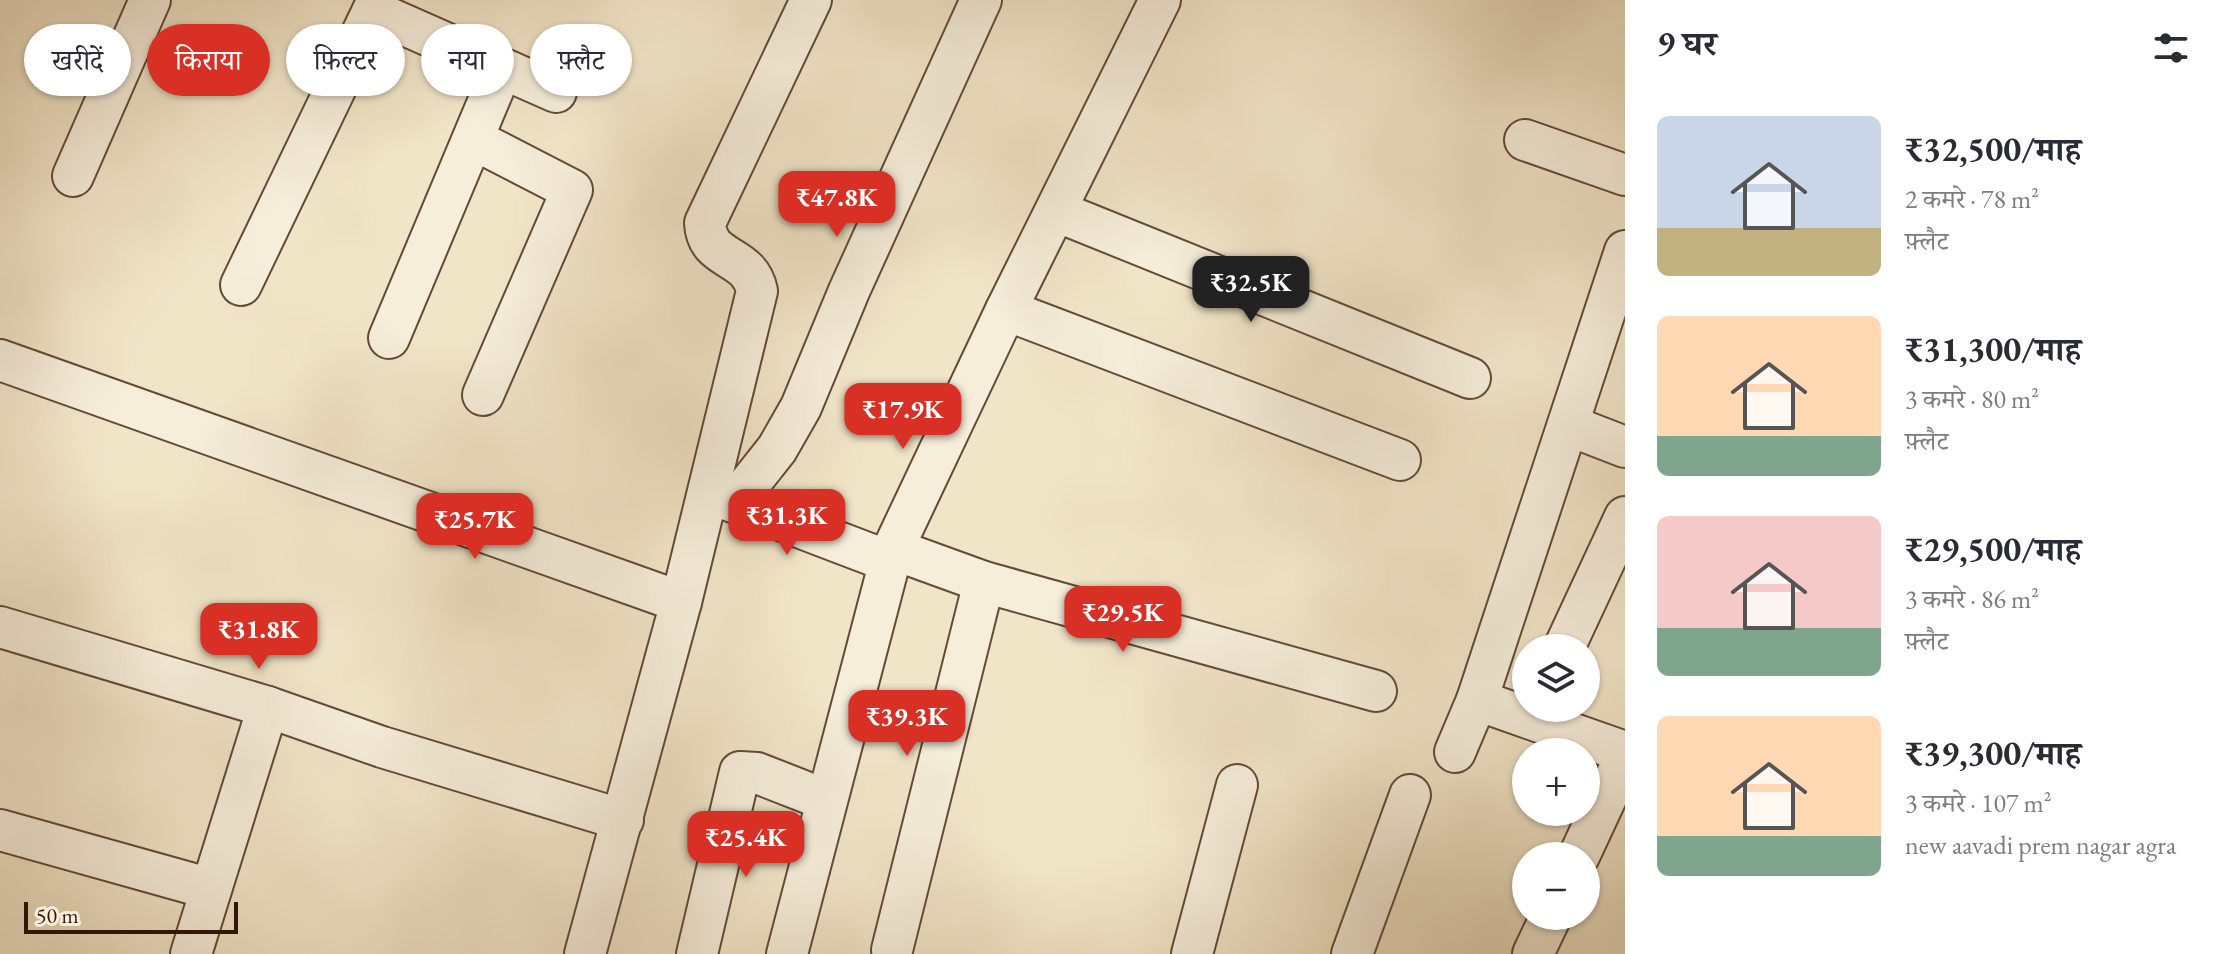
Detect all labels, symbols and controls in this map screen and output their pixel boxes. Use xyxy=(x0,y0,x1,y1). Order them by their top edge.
text: 9 घर xyxy=(1657,21,1717,65)
chip: खरीदें xyxy=(24,24,131,96)
chip: किराया xyxy=(147,24,270,96)
chip: फ़िल्टर xyxy=(286,24,405,96)
chip: नया xyxy=(421,24,514,96)
chip: फ़्लैट xyxy=(530,24,632,96)
icon: filters xyxy=(2149,26,2193,70)
text: ₹32,500/माह xyxy=(1905,127,2081,171)
icon: home xyxy=(1721,148,1817,244)
pin: ₹47.8K xyxy=(772,171,902,239)
text: ₹47.8K xyxy=(796,180,878,214)
text: 2 कमरे · 78 m² xyxy=(1905,182,2039,216)
text: फ़्लैट xyxy=(1905,224,1948,258)
pin: ₹32.5K xyxy=(1186,256,1316,324)
text: ₹32.5K xyxy=(1210,265,1292,299)
text: ₹31,300/माह xyxy=(1905,327,2081,371)
icon: home xyxy=(1721,348,1817,444)
text: 3 कमरे · 80 m² xyxy=(1905,382,2039,416)
pin: ₹17.9K xyxy=(838,383,968,451)
text: ₹17.9K xyxy=(862,392,944,426)
text: फ़्लैट xyxy=(1905,424,1948,458)
pin: ₹31.3K xyxy=(722,489,852,557)
pin: ₹25.7K xyxy=(410,493,540,561)
text: ₹31.3K xyxy=(746,498,828,532)
text: ₹25.7K xyxy=(434,502,516,536)
text: ₹29,500/माह xyxy=(1905,527,2081,571)
icon: home xyxy=(1721,548,1817,644)
text: 3 कमरे · 86 m² xyxy=(1905,582,2039,616)
pin: ₹29.5K xyxy=(1058,586,1188,654)
text: ₹29.5K xyxy=(1082,595,1164,629)
pin: ₹31.8K xyxy=(194,603,324,671)
text: ₹31.8K xyxy=(218,612,300,646)
text: फ़्लैट xyxy=(1905,624,1948,658)
map controls xyxy=(1512,634,1600,930)
button: layers xyxy=(1512,634,1600,722)
pin: ₹39.3K xyxy=(842,690,972,758)
text: ₹39.3K xyxy=(866,699,948,733)
text: ₹39,300/माह xyxy=(1905,731,2081,775)
button: + xyxy=(1512,738,1600,826)
icon: home xyxy=(1721,748,1817,844)
text: 3 कमरे · 107 m² xyxy=(1905,786,2052,820)
pin: ₹25.4K xyxy=(681,811,811,879)
text: ₹25.4K xyxy=(705,820,787,854)
text: new aavadi prem nagar agra xyxy=(1905,828,2176,862)
button: − xyxy=(1512,842,1600,930)
scale bar xyxy=(24,898,238,934)
text: 50 m xyxy=(36,901,79,930)

